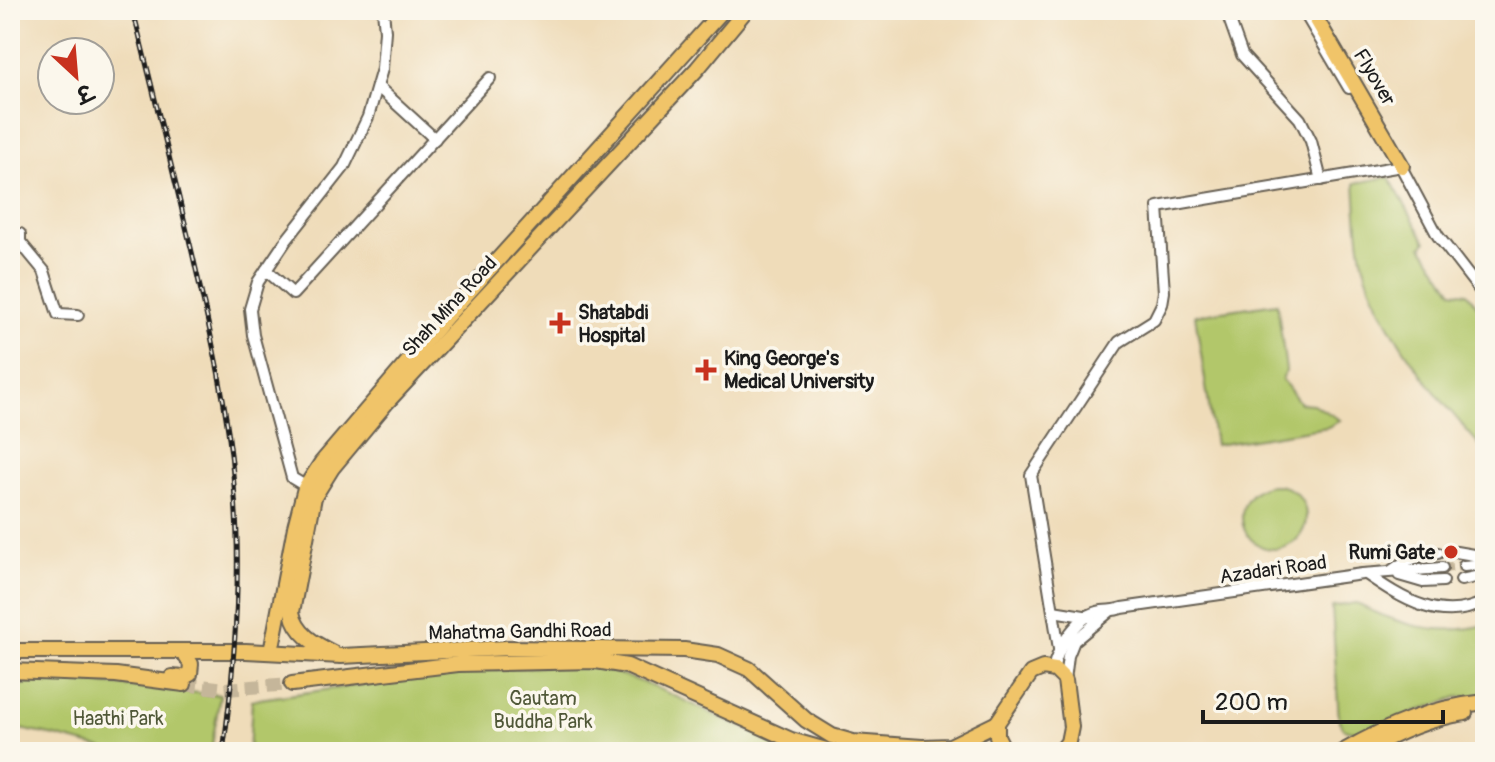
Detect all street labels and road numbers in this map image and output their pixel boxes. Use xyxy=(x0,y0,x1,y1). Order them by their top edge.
street label: Flyover xyxy=(1348,44,1401,110)
street label: Shah Mina Road xyxy=(397,251,502,362)
street label: Azadari Road xyxy=(1218,550,1328,589)
street label: Mahatma Gandhi Road xyxy=(428,617,612,646)

